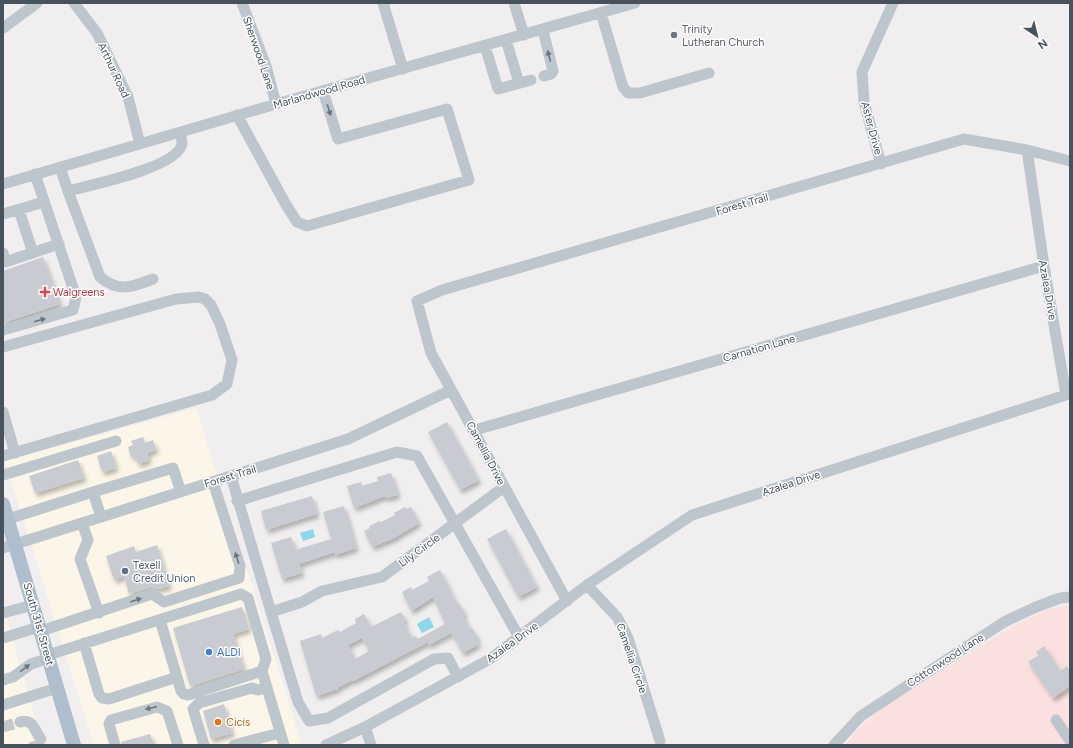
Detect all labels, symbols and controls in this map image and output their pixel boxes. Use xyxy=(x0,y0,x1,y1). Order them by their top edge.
street label: Sherwood Lane xyxy=(240,15,277,91)
north arrow xyxy=(1017,16,1057,56)
place label: Trinity Lutheran Church xyxy=(682,23,764,49)
marker: Trinity Lutheran Church xyxy=(669,30,679,40)
text: N xyxy=(1035,36,1050,52)
street label: Arthur Road xyxy=(95,41,132,100)
one-way arrow xyxy=(546,50,552,62)
street label: Marlandwood Road xyxy=(272,73,367,112)
street label: Aster Drive xyxy=(858,100,885,156)
one-way arrow xyxy=(326,105,332,117)
street label: Forest Trail xyxy=(714,191,770,218)
street label: Azalea Drive xyxy=(1036,259,1059,321)
place label: Walgreens xyxy=(53,286,105,299)
marker: Walgreens xyxy=(40,287,50,297)
one-way arrow xyxy=(35,317,47,323)
street label: Carnation Lane xyxy=(722,332,797,365)
street label: Camellia Drive xyxy=(463,419,508,487)
street label: Forest Trail xyxy=(202,462,258,491)
street label: Azalea Drive xyxy=(760,468,822,499)
street label: Lily Circle xyxy=(396,531,442,570)
one-way arrow xyxy=(234,552,240,564)
place label: Texell Credit Union xyxy=(133,559,196,585)
marker: Texell Credit Union xyxy=(120,566,130,576)
street label: South 31st Street xyxy=(20,581,57,667)
one-way arrow xyxy=(130,597,142,603)
street label: Azalea Drive xyxy=(484,619,541,665)
street label: Camellia Circle xyxy=(613,621,650,695)
street label: Cottonwood Lane xyxy=(904,631,986,690)
place label: ALDI xyxy=(217,646,241,659)
marker: ALDI xyxy=(204,647,214,657)
one-way arrow xyxy=(20,664,31,672)
one-way arrow xyxy=(145,706,157,712)
place label: Cicis xyxy=(226,716,250,729)
marker: Cicis xyxy=(213,717,223,727)

